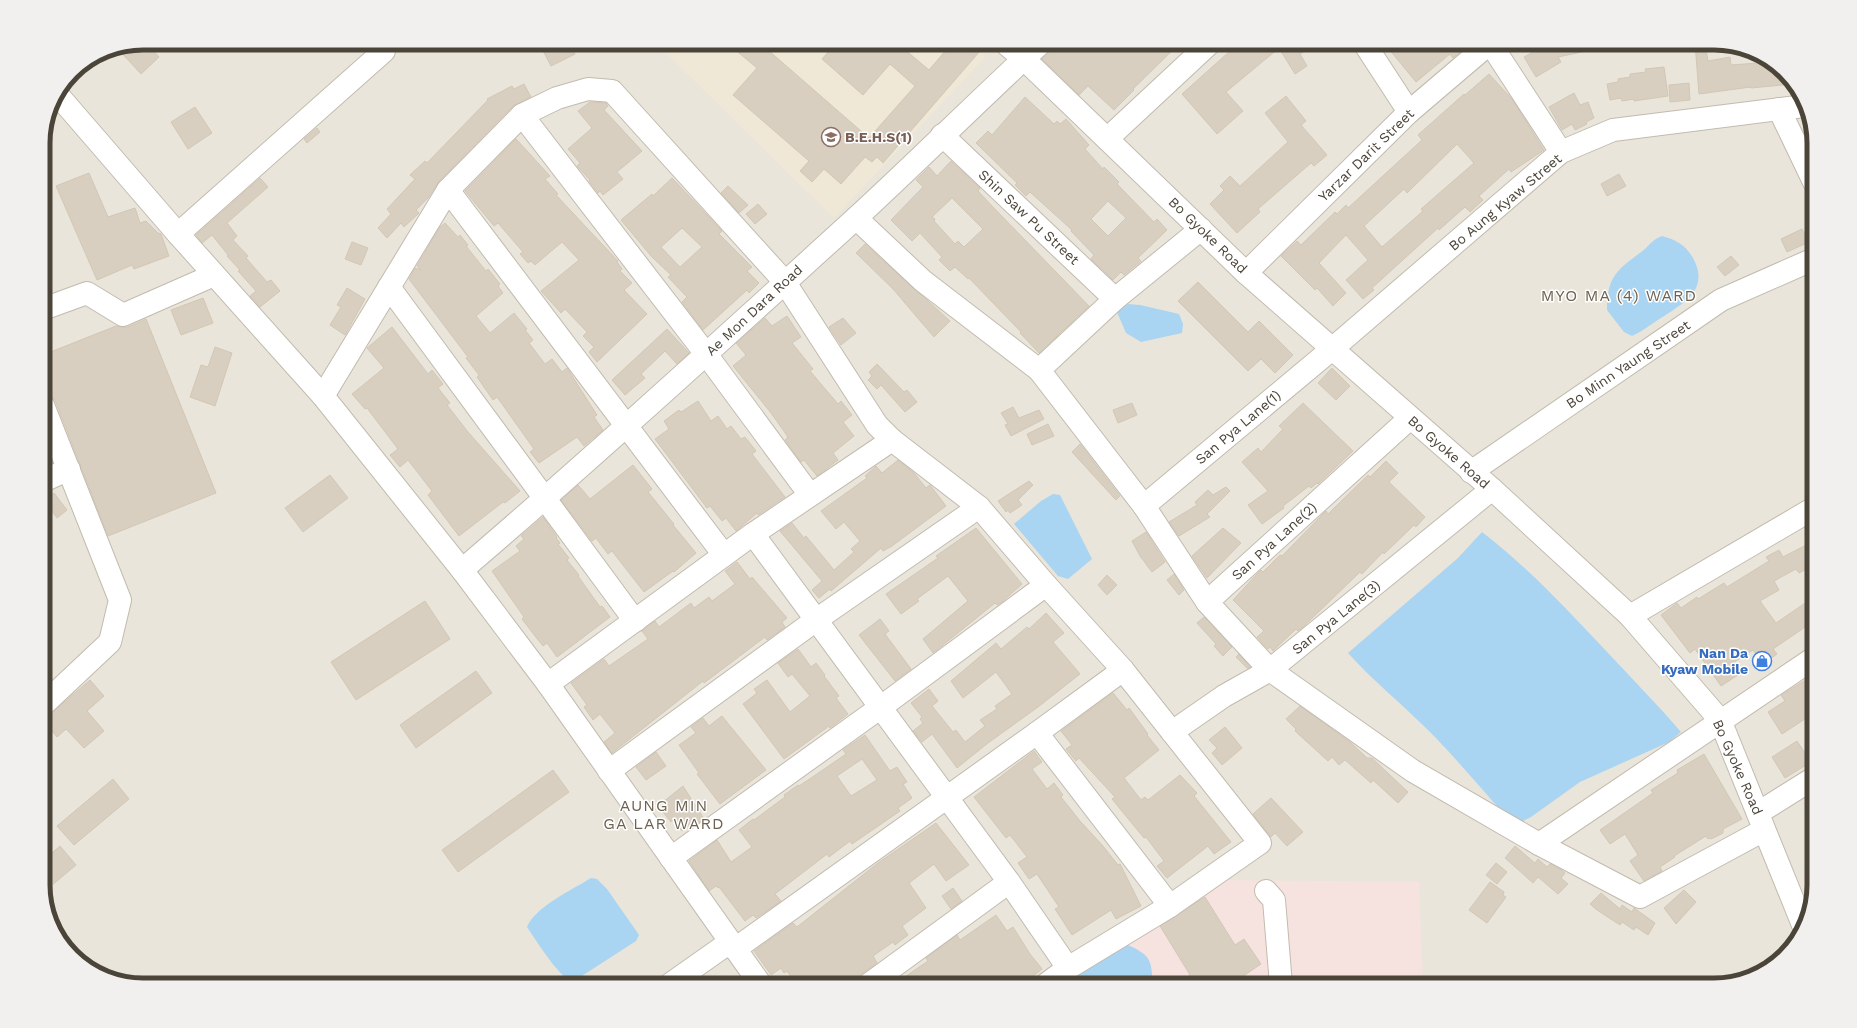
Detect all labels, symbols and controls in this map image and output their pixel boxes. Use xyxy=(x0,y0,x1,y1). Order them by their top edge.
street label: Yarzar Darit Street xyxy=(1315,105,1417,205)
school or university icon: B.E.H.S(1) xyxy=(820,126,842,148)
place label: B.E.H.S(1) xyxy=(845,129,912,145)
street label: Bo Aung Kyaw Street xyxy=(1445,150,1565,254)
street label: Shin Saw Pu Street xyxy=(975,166,1083,268)
street label: Bo Gyoke Road xyxy=(1166,194,1250,276)
street label: Ae Mon Dara Road xyxy=(703,261,805,359)
district label: MYO MA (4) WARD xyxy=(1541,286,1697,305)
street label: Bo Minn Yaung Street xyxy=(1563,317,1693,411)
street label: San Pya Lane(1) xyxy=(1192,387,1284,467)
street label: Bo Gyoke Road xyxy=(1405,412,1493,492)
street label: San Pya Lane(2) xyxy=(1228,499,1320,583)
street label: San Pya Lane(3) xyxy=(1289,577,1383,657)
place label: Nan Da Kyaw Mobile xyxy=(1661,645,1749,677)
shop icon: Nan Da Kyaw Mobile xyxy=(1751,650,1773,672)
street label: Bo Gyoke Road xyxy=(1710,717,1766,817)
district label: AUNG MIN GA LAR WARD xyxy=(603,796,725,833)

